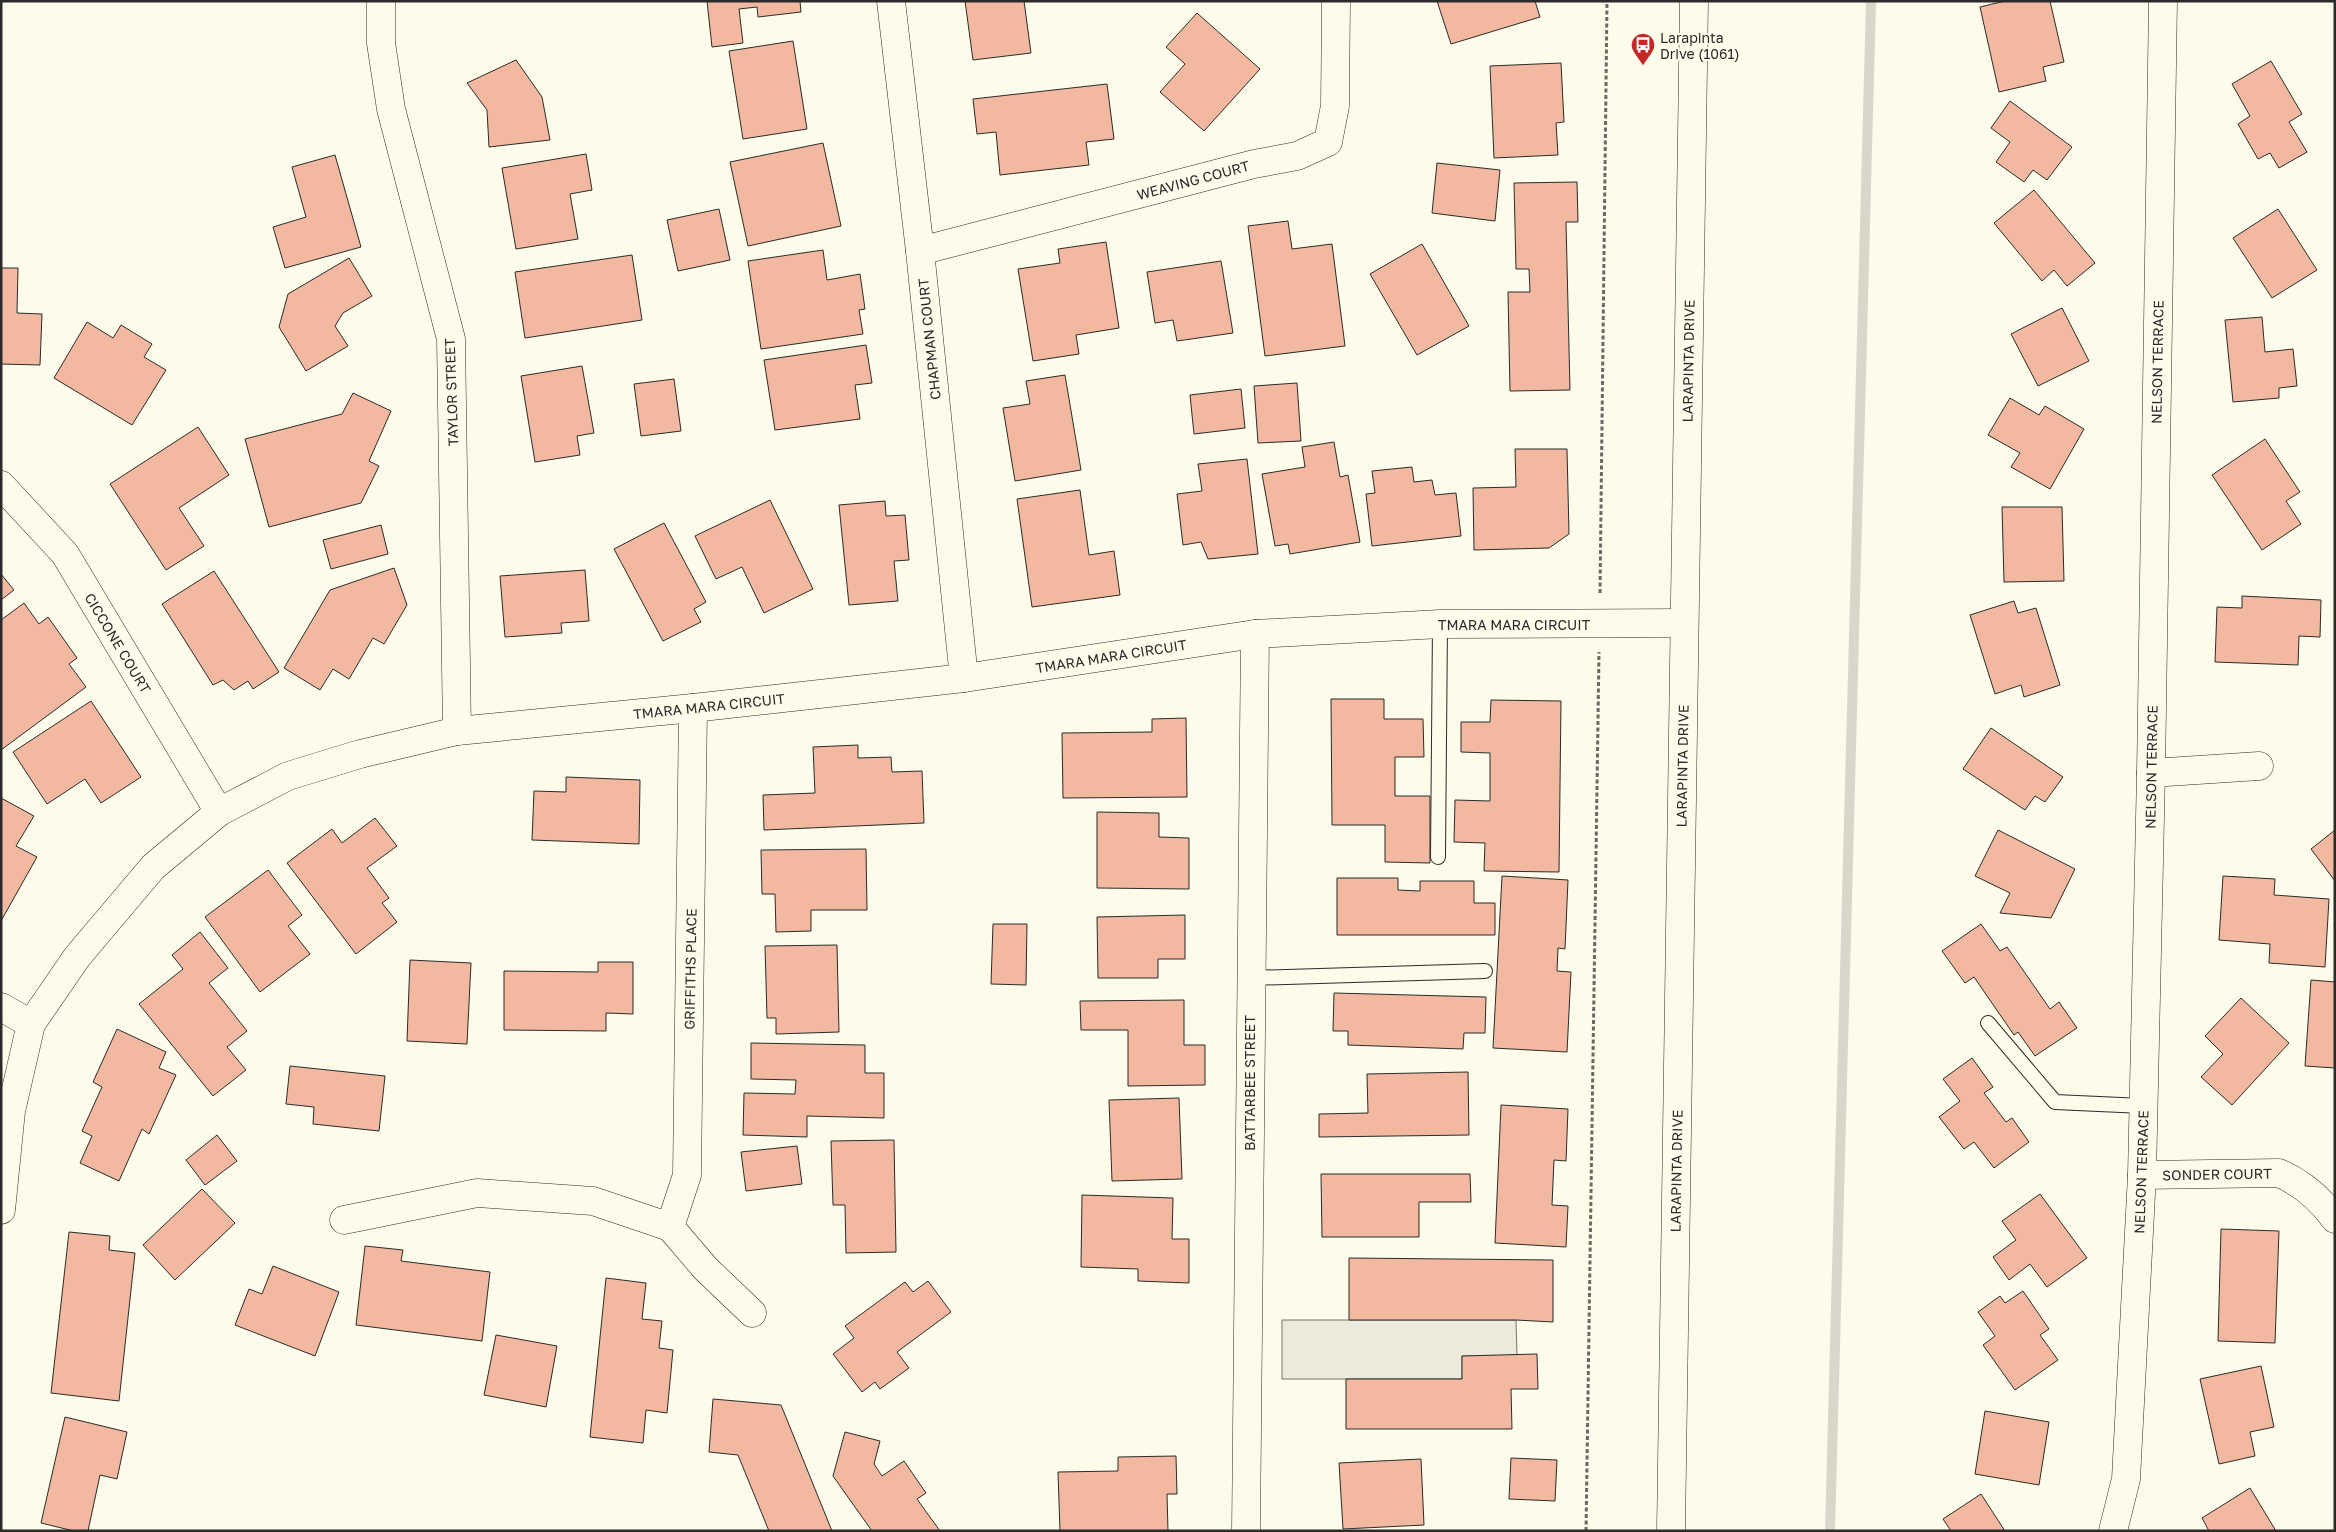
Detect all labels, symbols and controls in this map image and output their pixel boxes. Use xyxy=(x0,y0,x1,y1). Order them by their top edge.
place label: Larapinta Drive (1061) xyxy=(1660,29,1740,62)
bus stop icon: Larapinta Drive (1061) xyxy=(1630,32,1656,66)
street label: WEAVING COURT xyxy=(1135,157,1252,203)
street label: CHAPMAN COURT xyxy=(914,277,944,401)
street label: LARAPINTA DRIVE xyxy=(1678,299,1698,423)
street label: NELSON TERRACE xyxy=(2147,300,2167,424)
street label: TAYLOR STREET xyxy=(441,337,461,446)
street label: CICCONE COURT xyxy=(81,590,155,697)
street label: TMARA MARA CIRCUIT xyxy=(1438,616,1591,633)
street label: TMARA MARA CIRCUIT xyxy=(1034,636,1188,676)
street label: TMARA MARA CIRCUIT xyxy=(632,690,786,722)
street label: LARAPINTA DRIVE xyxy=(1672,704,1692,828)
street label: NELSON TERRACE xyxy=(2141,705,2161,829)
street label: GRIFFITHS PLACE xyxy=(680,908,700,1030)
street label: BATTARBEE STREET xyxy=(1241,1015,1258,1151)
street label: LARAPINTA DRIVE xyxy=(1666,1109,1686,1233)
street label: NELSON TERRACE xyxy=(2130,1110,2152,1234)
street label: SONDER COURT xyxy=(2162,1165,2272,1183)

